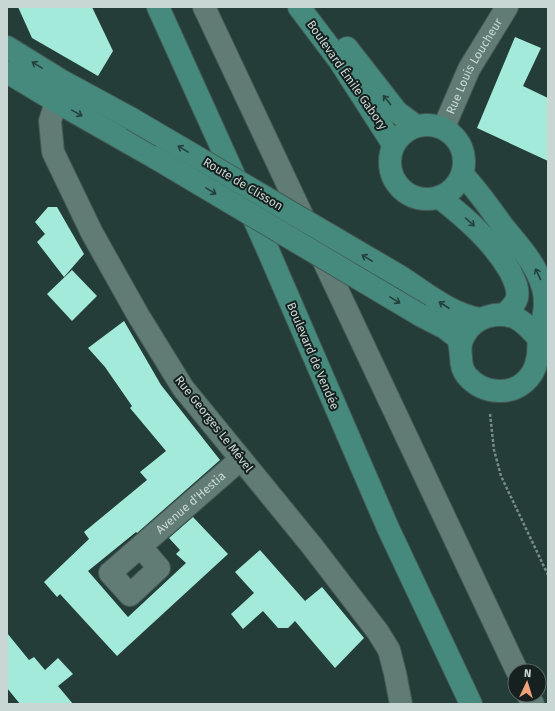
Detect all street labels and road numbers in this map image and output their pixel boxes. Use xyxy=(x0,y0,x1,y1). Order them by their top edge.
street label: Rue Louis Loucheur xyxy=(443,16,506,116)
street label: Boulevard Émile Gabory xyxy=(304,17,391,132)
street label: Route de Clisson xyxy=(201,155,285,213)
street label: Boulevard de Vendée xyxy=(284,300,342,412)
street label: Rue Georges Le Mével xyxy=(172,373,256,475)
street label: Avenue d'Hestia xyxy=(153,469,228,537)

